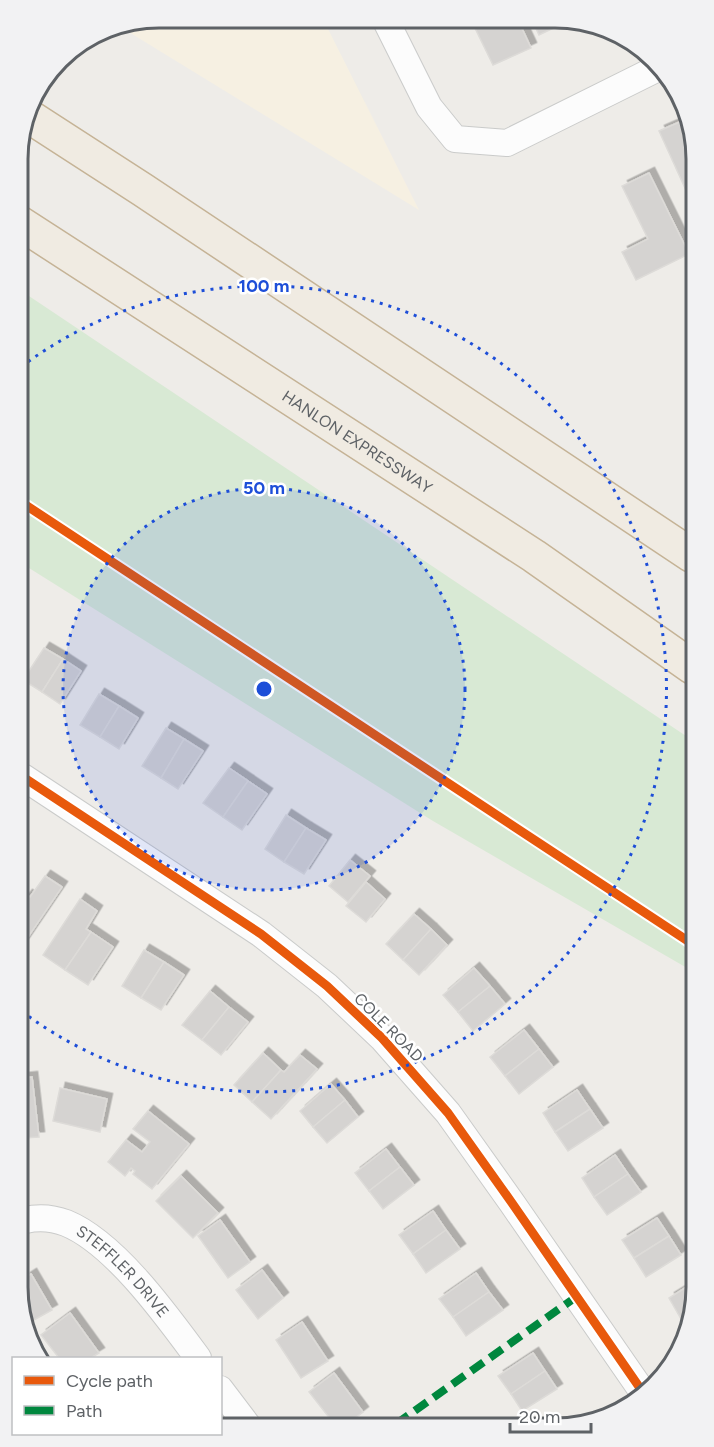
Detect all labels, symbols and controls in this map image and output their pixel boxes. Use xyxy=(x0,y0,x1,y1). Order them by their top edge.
text: 100 m xyxy=(239,275,289,297)
street label: HANLON EXPRESSWAY xyxy=(279,386,436,498)
text: 50 m xyxy=(243,477,285,499)
centre of rings xyxy=(254,679,274,699)
street label: COLE ROAD xyxy=(350,989,427,1066)
street label: STEFFLER DRIVE xyxy=(73,1221,173,1321)
legend xyxy=(12,1357,222,1435)
text: Cycle path xyxy=(66,1370,153,1392)
scale bar xyxy=(510,1396,591,1434)
text: Path xyxy=(66,1400,102,1422)
text: 20 m xyxy=(519,1406,560,1428)

